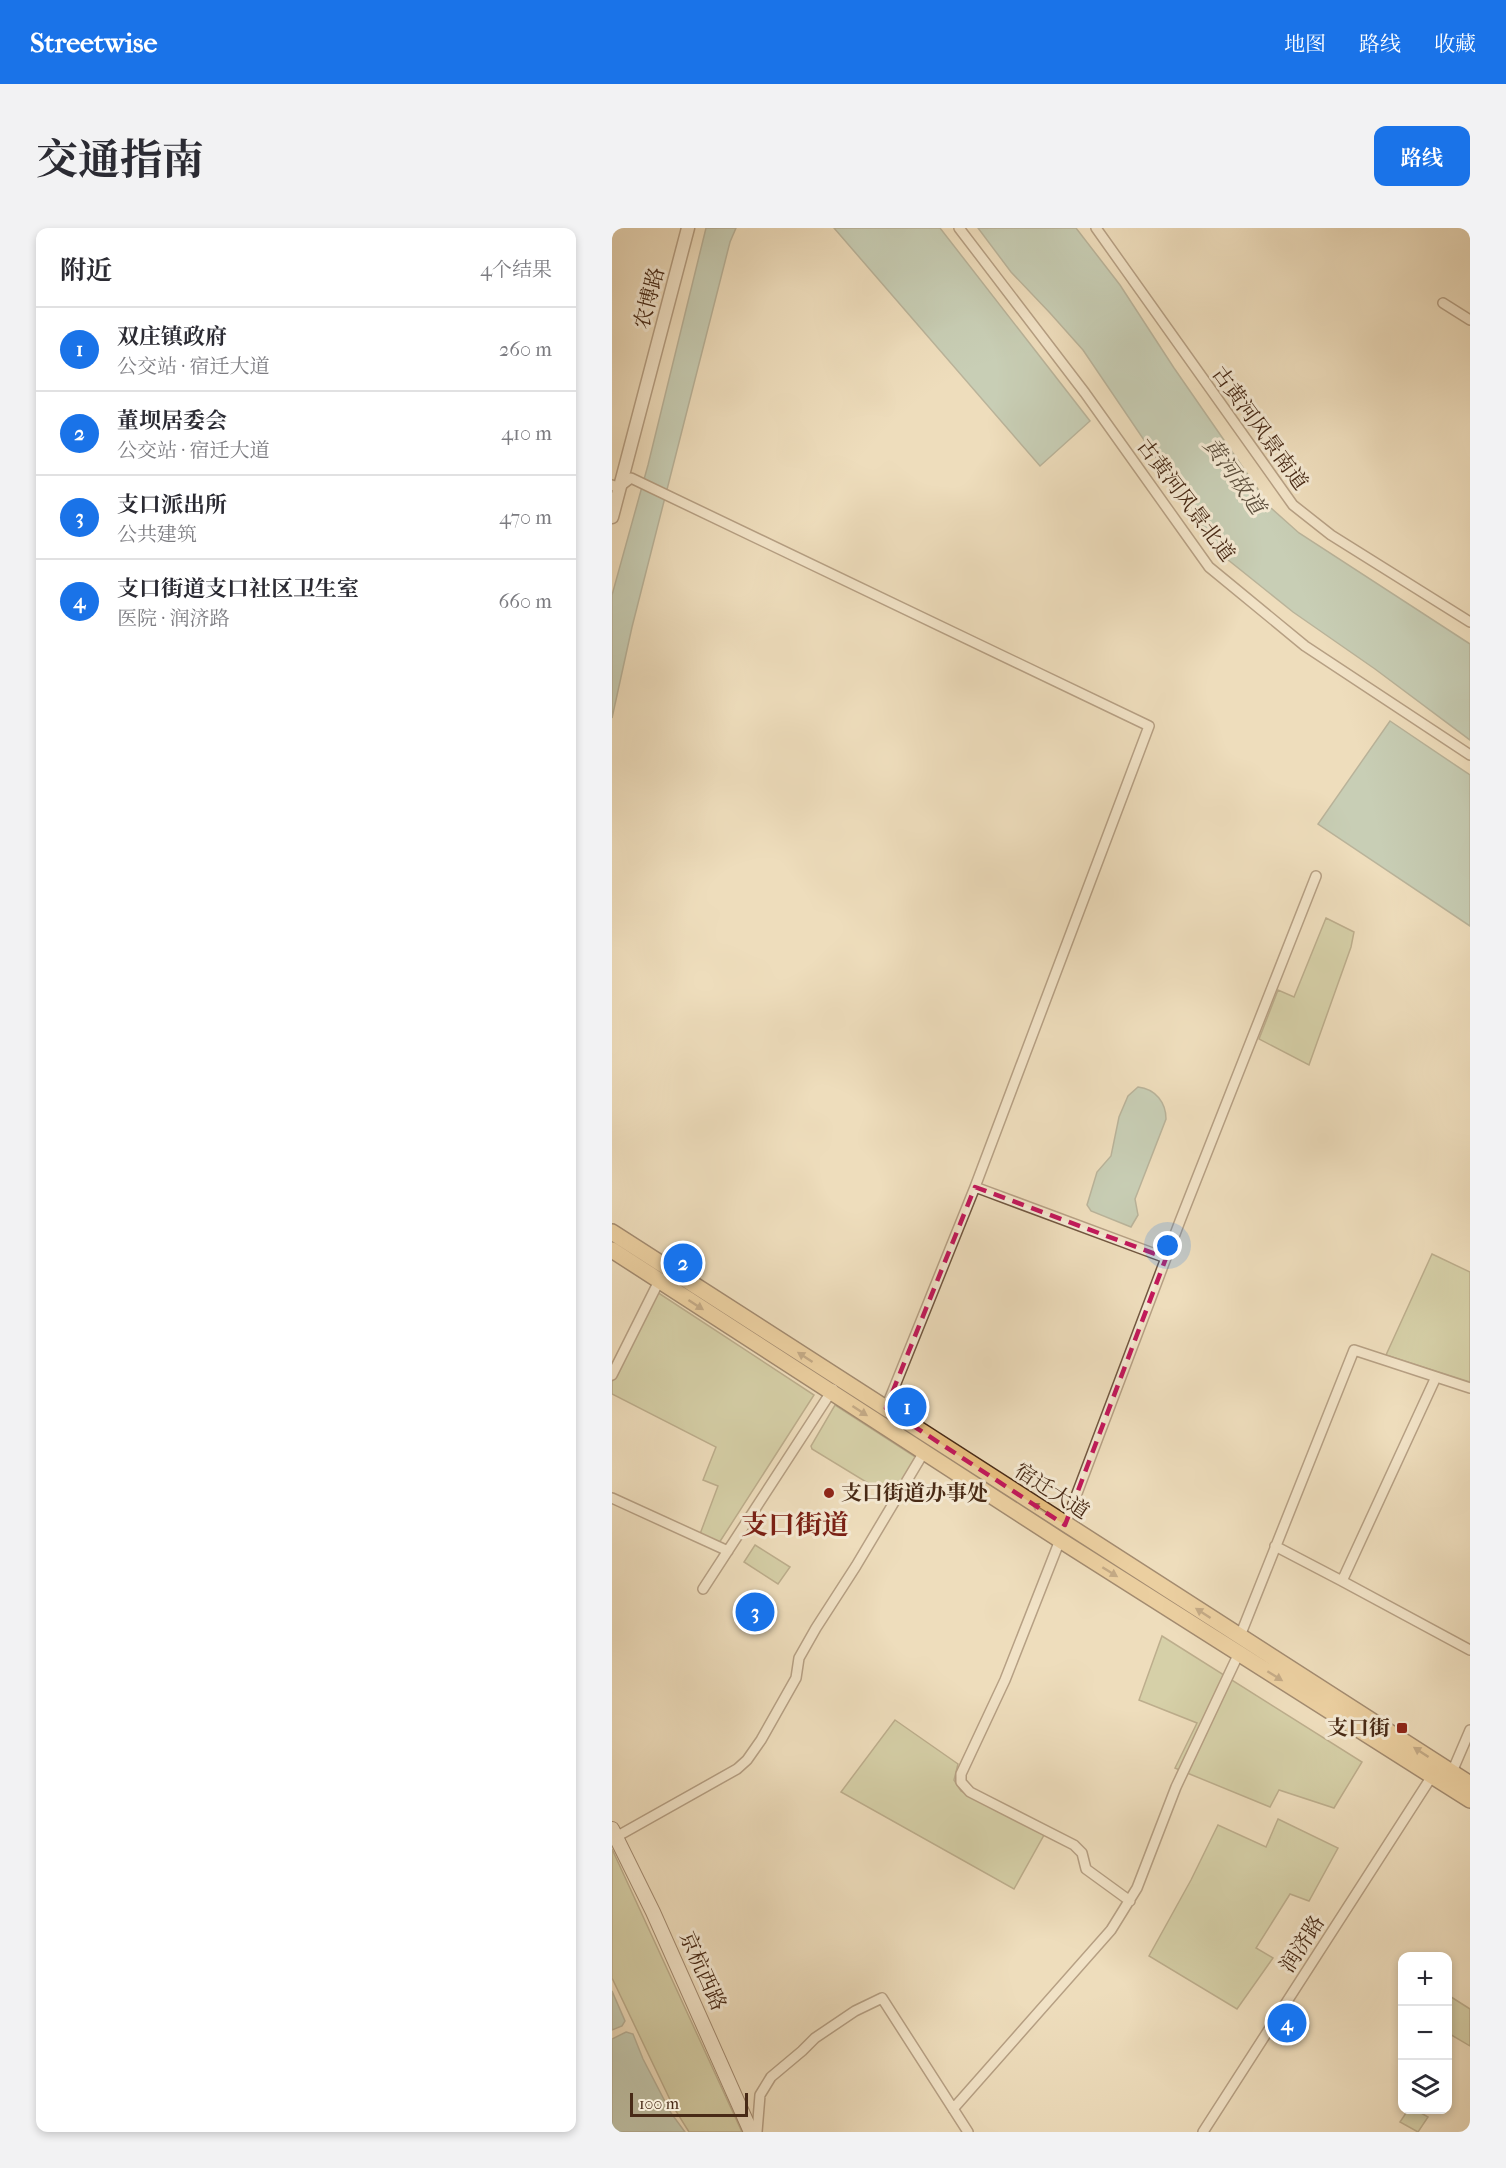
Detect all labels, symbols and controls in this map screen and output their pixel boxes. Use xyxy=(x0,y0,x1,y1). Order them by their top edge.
text: Streetwise xyxy=(30,26,157,59)
text: 地图 xyxy=(1284,32,1326,56)
text: 路线 xyxy=(1359,32,1401,56)
text: 收藏 xyxy=(1434,32,1476,56)
button: 路线 xyxy=(1374,126,1470,186)
text: 交通指南 xyxy=(36,136,204,185)
text: 附近 xyxy=(60,255,112,286)
text: 4个结果 xyxy=(480,258,552,281)
street label: 农博路 xyxy=(629,264,669,332)
text: 双庄镇政府 xyxy=(117,324,227,350)
text: 1 xyxy=(76,338,83,361)
text: 260 m xyxy=(499,338,552,361)
text: 公交站 · 宿迁大道 xyxy=(117,355,270,378)
street label: 古黄河风景南道 xyxy=(1207,361,1313,495)
text: 董坝居委会 xyxy=(117,408,227,434)
text: 2 xyxy=(74,422,85,445)
text: 410 m xyxy=(501,422,552,445)
water label: 黄河故道 xyxy=(1198,433,1272,522)
street label: 古黄河风景北道 xyxy=(1132,434,1240,566)
text: 公交站 · 宿迁大道 xyxy=(117,439,270,462)
text: 支口派出所 xyxy=(117,492,227,518)
text: 3 xyxy=(75,506,84,529)
text: 470 m xyxy=(499,506,552,529)
text: 公共建筑 xyxy=(117,523,197,546)
text: 支口街道支口社区卫生室 xyxy=(117,576,359,602)
text: 4 xyxy=(74,590,85,613)
text: 660 m xyxy=(498,590,552,613)
text: 医院 · 润济路 xyxy=(117,607,230,630)
your location xyxy=(1153,1231,1182,1260)
pin: 2 xyxy=(664,1240,702,1286)
one-way arrow xyxy=(688,1299,704,1310)
one-way arrow xyxy=(797,1352,813,1363)
pin: 1 xyxy=(888,1384,926,1430)
one-way arrow xyxy=(852,1405,868,1416)
street label: 宿迁大道 xyxy=(1010,1458,1094,1524)
place label: 支口街道办事处 xyxy=(841,1481,988,1505)
marker: 支口街道办事处 xyxy=(822,1486,836,1500)
one-way arrow xyxy=(1031,1502,1048,1513)
district label: 支口街道 xyxy=(741,1509,849,1541)
one-way arrow xyxy=(1102,1566,1118,1577)
pin: 3 xyxy=(736,1590,774,1634)
one-way arrow xyxy=(1196,1607,1212,1619)
one-way arrow xyxy=(1266,1670,1282,1682)
place label: 支口街 xyxy=(1327,1716,1390,1740)
marker: 支口街 xyxy=(1395,1721,1409,1735)
one-way arrow xyxy=(1413,1747,1429,1758)
street label: 润济路 xyxy=(1275,1911,1329,1977)
street label: 京杭西路 xyxy=(675,1928,731,2014)
map controls xyxy=(1398,1952,1452,2114)
button: + xyxy=(1398,1952,1452,2006)
pin: 4 xyxy=(1268,2000,1306,2046)
button: − xyxy=(1398,2006,1452,2060)
button: layers xyxy=(1398,2060,1452,2114)
scale bar xyxy=(630,2090,748,2118)
text: 100 m xyxy=(639,2094,679,2113)

